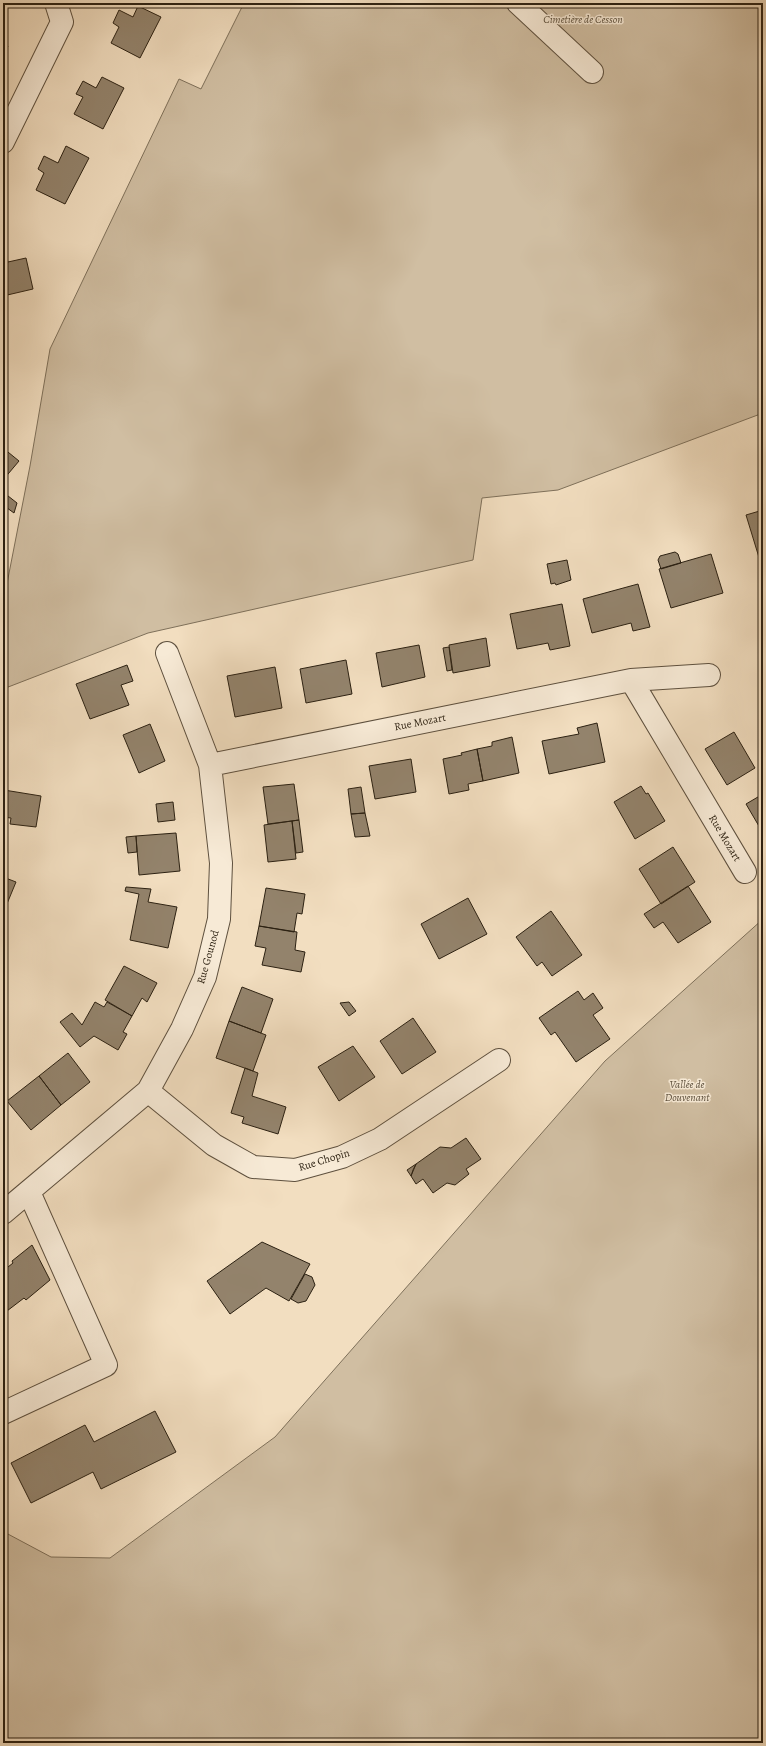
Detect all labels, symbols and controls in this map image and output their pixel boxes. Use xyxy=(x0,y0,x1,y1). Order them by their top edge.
park label: Cimetière de Cesson xyxy=(543,12,623,27)
street label: Rue Mozart xyxy=(393,710,447,734)
street label: Rue Mozart xyxy=(705,812,745,864)
street label: Rue Gounod xyxy=(193,928,223,986)
park label: Vallée de Douvenant xyxy=(665,1077,710,1105)
street label: Rue Chopin xyxy=(297,1145,351,1175)

